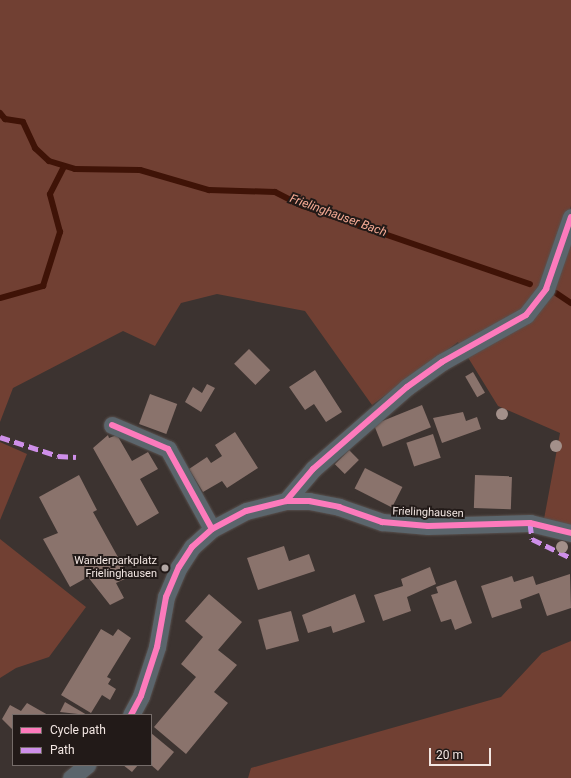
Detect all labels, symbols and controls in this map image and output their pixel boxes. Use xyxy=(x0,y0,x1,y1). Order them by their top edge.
water label: Frielinghauser Bach xyxy=(288,192,388,240)
street label: Frielinghausen xyxy=(392,505,464,521)
place label: Wanderparkplatz Frielinghausen xyxy=(74,555,157,581)
marker: Wanderparkplatz Frielinghausen xyxy=(160,563,170,573)
legend xyxy=(12,714,152,766)
text: Cycle path xyxy=(50,723,106,737)
scale bar xyxy=(431,740,493,766)
text: Path xyxy=(50,743,75,757)
text: 20 m xyxy=(436,748,463,762)

